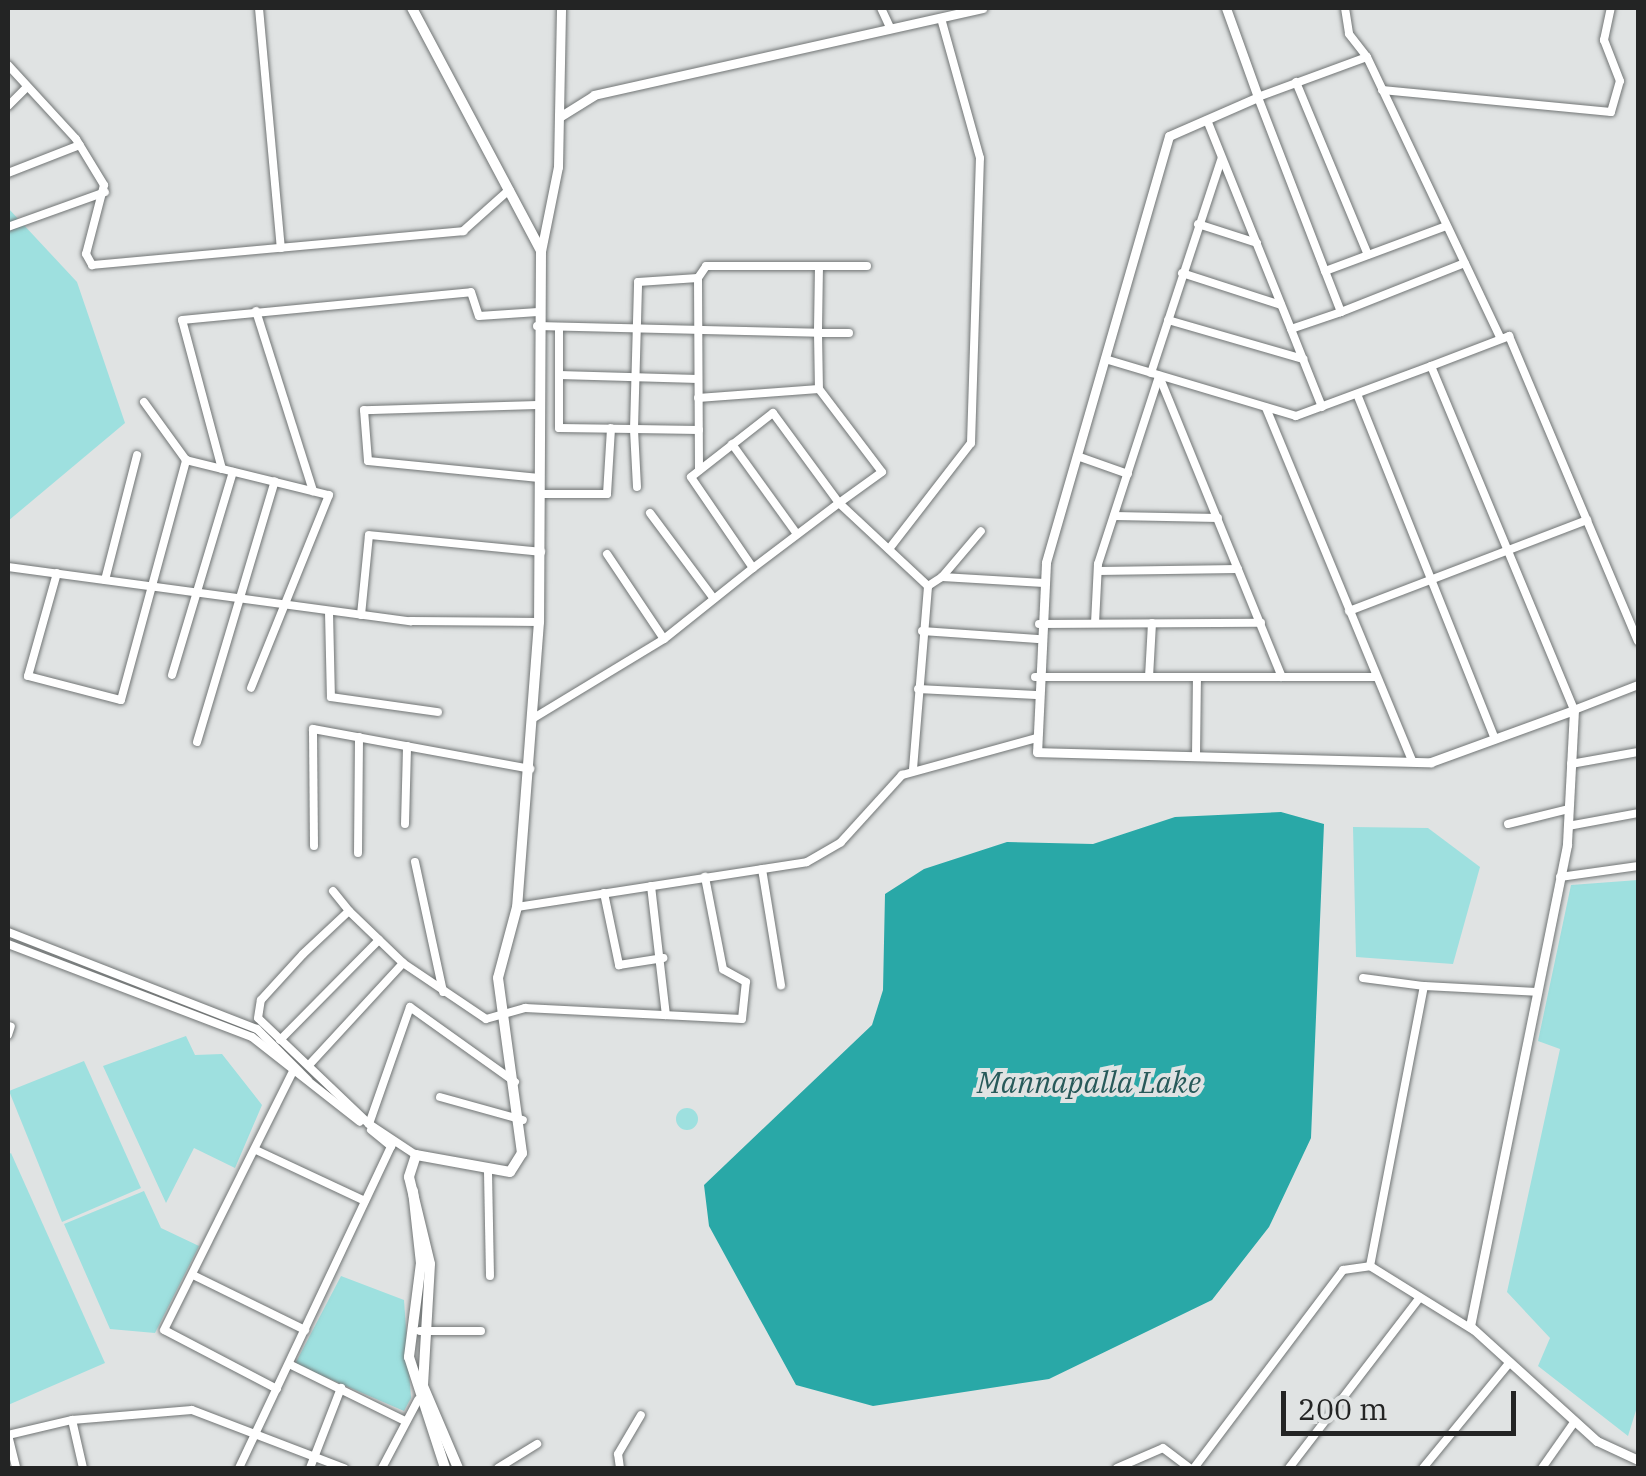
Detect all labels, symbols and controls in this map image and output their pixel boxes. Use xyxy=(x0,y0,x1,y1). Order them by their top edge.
water label: Mannapalla Lake xyxy=(977,1064,1201,1100)
scale bar xyxy=(1286,1371,1521,1433)
text: 200 m xyxy=(1298,1389,1388,1428)

